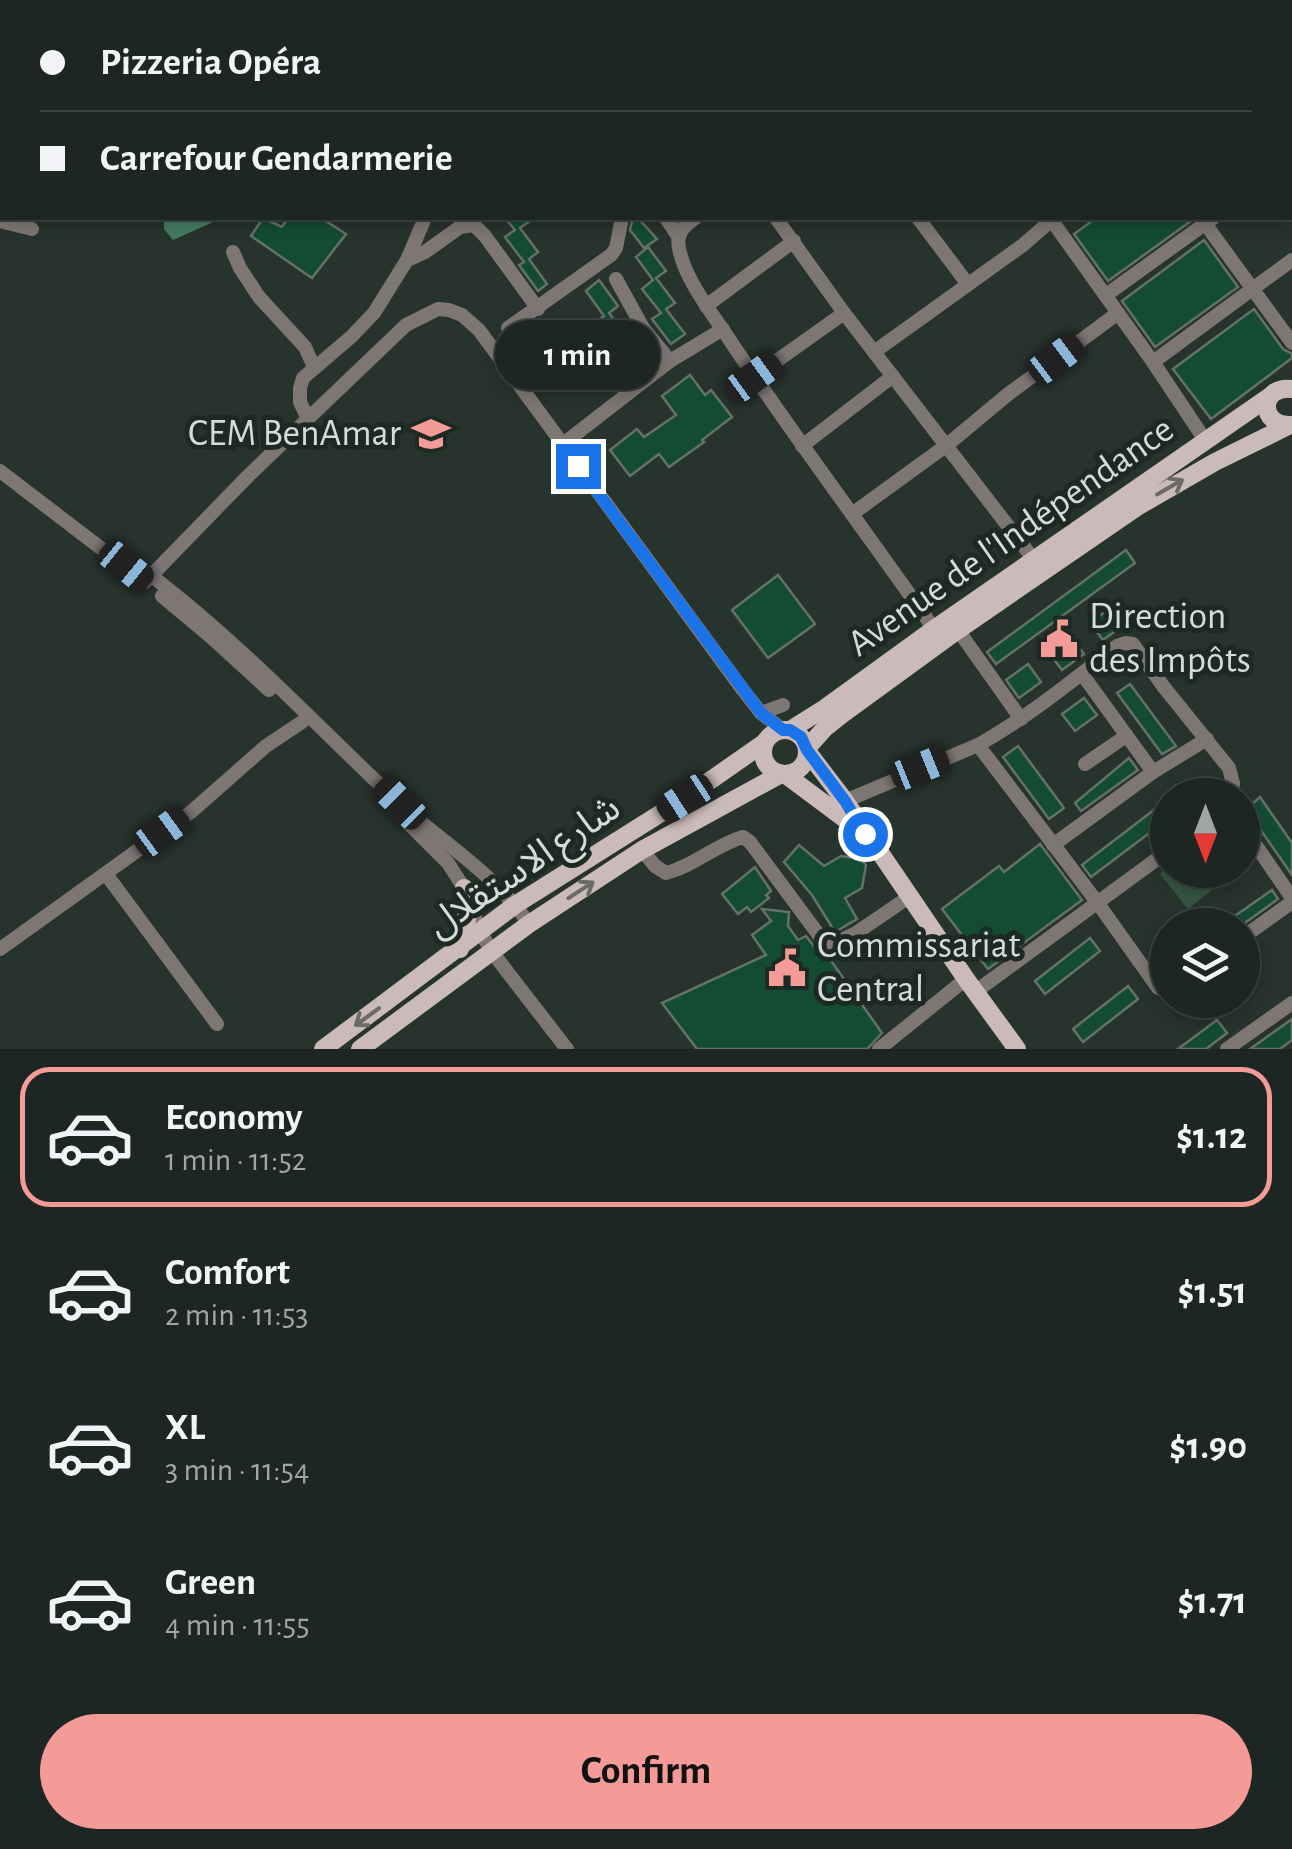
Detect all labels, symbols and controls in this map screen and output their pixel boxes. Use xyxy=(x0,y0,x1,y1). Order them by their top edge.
text: Pizzeria Opéra xyxy=(100,44,321,82)
text: Carrefour Gendarmerie xyxy=(100,140,453,178)
callout: 1 min xyxy=(496,321,660,391)
car xyxy=(1023,329,1089,389)
text: 1 min xyxy=(544,339,611,371)
car xyxy=(721,347,787,407)
street label: Avenue de l'Indépendance xyxy=(841,410,1181,664)
school or university icon: CEM BenAmar xyxy=(410,413,452,455)
place label: CEM BenAmar xyxy=(188,415,402,453)
route end xyxy=(556,444,601,489)
one-way arrow xyxy=(1155,477,1184,497)
car xyxy=(93,535,159,597)
place label: Direction des Impôts xyxy=(1089,598,1251,680)
public building icon: Direction des Impôts xyxy=(1038,618,1080,660)
car xyxy=(887,743,953,793)
car xyxy=(652,769,718,827)
car xyxy=(368,771,432,835)
north arrow xyxy=(1150,778,1260,888)
map controls xyxy=(1150,778,1260,1018)
street label: شارع الاستقلال xyxy=(421,789,631,951)
car xyxy=(129,802,195,862)
route start xyxy=(843,812,888,857)
one-way arrow xyxy=(567,880,595,901)
button: layers xyxy=(1150,908,1260,1018)
place label: Commissariat Central xyxy=(817,927,1020,1009)
public building icon: Commissariat Central xyxy=(766,947,808,989)
one-way arrow xyxy=(354,1006,381,1027)
icon: car xyxy=(45,1092,135,1182)
text: Economy xyxy=(165,1099,303,1137)
text: $1.12 xyxy=(1176,1118,1247,1156)
text: 1 min · 11:52 xyxy=(165,1144,306,1176)
icon: car xyxy=(45,1247,135,1337)
text: Comfort xyxy=(165,1254,290,1292)
text: $1.51 xyxy=(1177,1273,1247,1311)
text: 2 min · 11:53 xyxy=(165,1299,309,1331)
icon: car xyxy=(45,1402,135,1492)
text: XL xyxy=(165,1409,205,1447)
text: $1.90 xyxy=(1169,1428,1247,1466)
text: 3 min · 11:54 xyxy=(165,1454,309,1486)
icon: car xyxy=(45,1557,135,1647)
text: Green xyxy=(165,1564,256,1602)
text: $1.71 xyxy=(1177,1583,1247,1621)
text: 4 min · 11:55 xyxy=(165,1609,310,1641)
button: Confirm xyxy=(40,1714,1252,1829)

